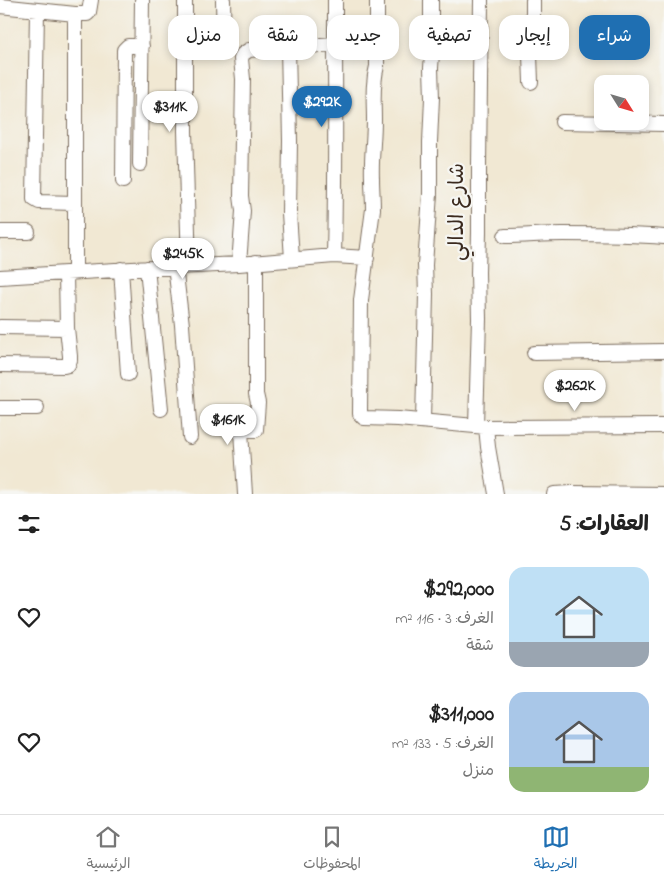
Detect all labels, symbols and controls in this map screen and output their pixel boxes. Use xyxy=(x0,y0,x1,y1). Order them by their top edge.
chip: منزل xyxy=(168,15,239,60)
chip: شقة xyxy=(249,15,317,60)
chip: جديد xyxy=(327,15,399,60)
chip: تصفية xyxy=(409,15,489,60)
chip: إيجار xyxy=(499,15,569,60)
chip: شراء xyxy=(579,15,650,60)
north arrow xyxy=(594,75,649,130)
map controls xyxy=(594,75,649,130)
pin: $292K xyxy=(287,86,357,128)
pin: $311K xyxy=(135,90,205,133)
text: $292K xyxy=(303,90,341,114)
text: $311K xyxy=(153,95,187,119)
street label: شارع الدالي xyxy=(443,163,475,261)
pin: $245K xyxy=(148,238,218,280)
text: $245K xyxy=(162,242,204,266)
pin: $262K xyxy=(540,370,610,412)
text: $262K xyxy=(555,374,595,398)
pin: $161K xyxy=(193,404,263,446)
text: $161K xyxy=(211,408,245,432)
icon: filters xyxy=(15,510,43,538)
text: العقارات: 5 xyxy=(560,510,649,540)
text: $292,000 xyxy=(423,575,494,605)
icon: home xyxy=(549,587,609,647)
icon: heart xyxy=(15,603,43,631)
text: الغرف: 3 · 116 m² xyxy=(395,607,494,631)
text: شقة xyxy=(466,634,494,658)
text: $311,000 xyxy=(428,700,494,730)
icon: home xyxy=(549,712,609,772)
icon: heart xyxy=(15,728,43,756)
text: الغرف: 5 · 133 m² xyxy=(392,732,494,756)
text: منزل xyxy=(462,759,494,783)
tab: الرئيسية xyxy=(86,823,130,876)
tab: المحفوظات xyxy=(303,823,361,876)
tab: الخريطة xyxy=(534,823,578,876)

